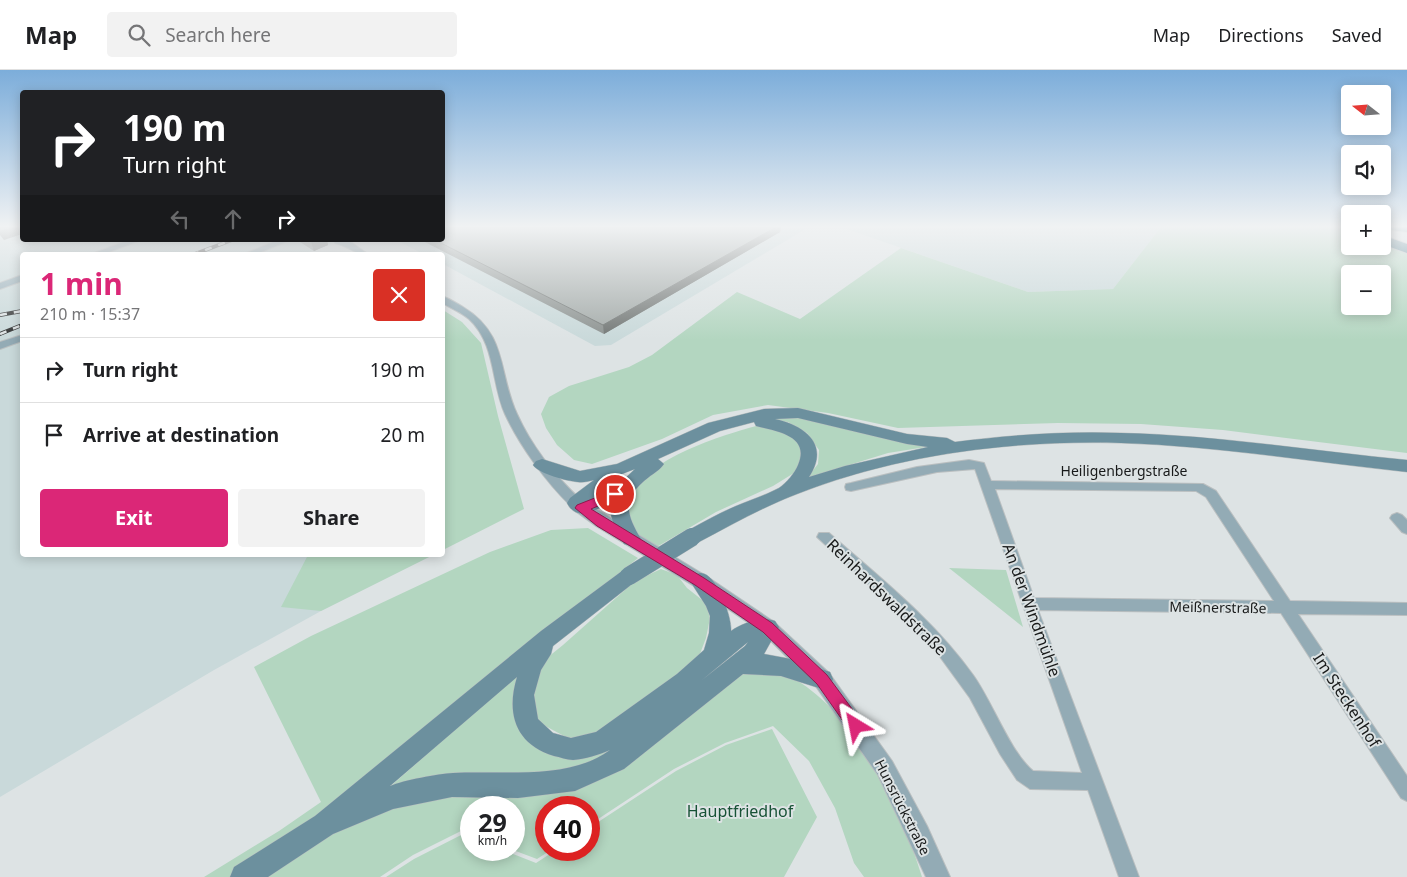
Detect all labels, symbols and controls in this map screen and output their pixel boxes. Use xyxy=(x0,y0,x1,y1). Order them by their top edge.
search box xyxy=(107,12,457,57)
text: Map xyxy=(25,18,77,51)
icon: search xyxy=(125,21,153,49)
text: Search here xyxy=(165,22,271,48)
text: Map xyxy=(1153,23,1190,47)
text: Directions xyxy=(1218,23,1304,47)
text: Saved xyxy=(1332,23,1382,47)
north arrow xyxy=(1341,85,1391,135)
map controls xyxy=(1341,85,1391,315)
text: 190 m xyxy=(123,104,226,151)
icon: right xyxy=(40,110,105,175)
button: sound xyxy=(1341,145,1391,195)
text: Turn right xyxy=(123,149,226,179)
icon: left xyxy=(166,205,194,233)
icon: ahead xyxy=(219,205,247,233)
icon: right xyxy=(272,205,300,233)
button: + xyxy=(1341,205,1391,255)
text: 1 min xyxy=(40,263,123,304)
button: − xyxy=(1341,265,1391,315)
button: close xyxy=(373,269,425,321)
text: 210 m · 15:37 xyxy=(40,303,140,325)
icon: right xyxy=(40,356,68,384)
text: Turn right xyxy=(83,357,178,383)
text: 190 m xyxy=(370,357,425,383)
icon: arrive xyxy=(40,421,68,449)
text: Arrive at destination xyxy=(83,422,279,448)
text: 20 m xyxy=(381,422,425,448)
street label: Heiligenbergstraße xyxy=(1061,461,1188,480)
pin xyxy=(594,473,636,515)
icon: arrive xyxy=(601,480,629,508)
button: Exit xyxy=(40,489,228,547)
button: Share xyxy=(238,489,425,547)
street label: Reinhardswaldstraße xyxy=(822,534,952,660)
street label: An der Windmühle xyxy=(998,540,1066,680)
street label: Meißnerstraße xyxy=(1169,597,1267,617)
street label: Im Steckenhof xyxy=(1308,649,1387,753)
position arrow xyxy=(829,699,881,751)
street label: Hunsrückstraße xyxy=(871,756,935,858)
speed limit sign: 40 xyxy=(535,796,600,861)
park label: Hauptfriedhof xyxy=(687,800,795,822)
text: 29 xyxy=(478,805,507,839)
text: km/h xyxy=(478,832,507,849)

